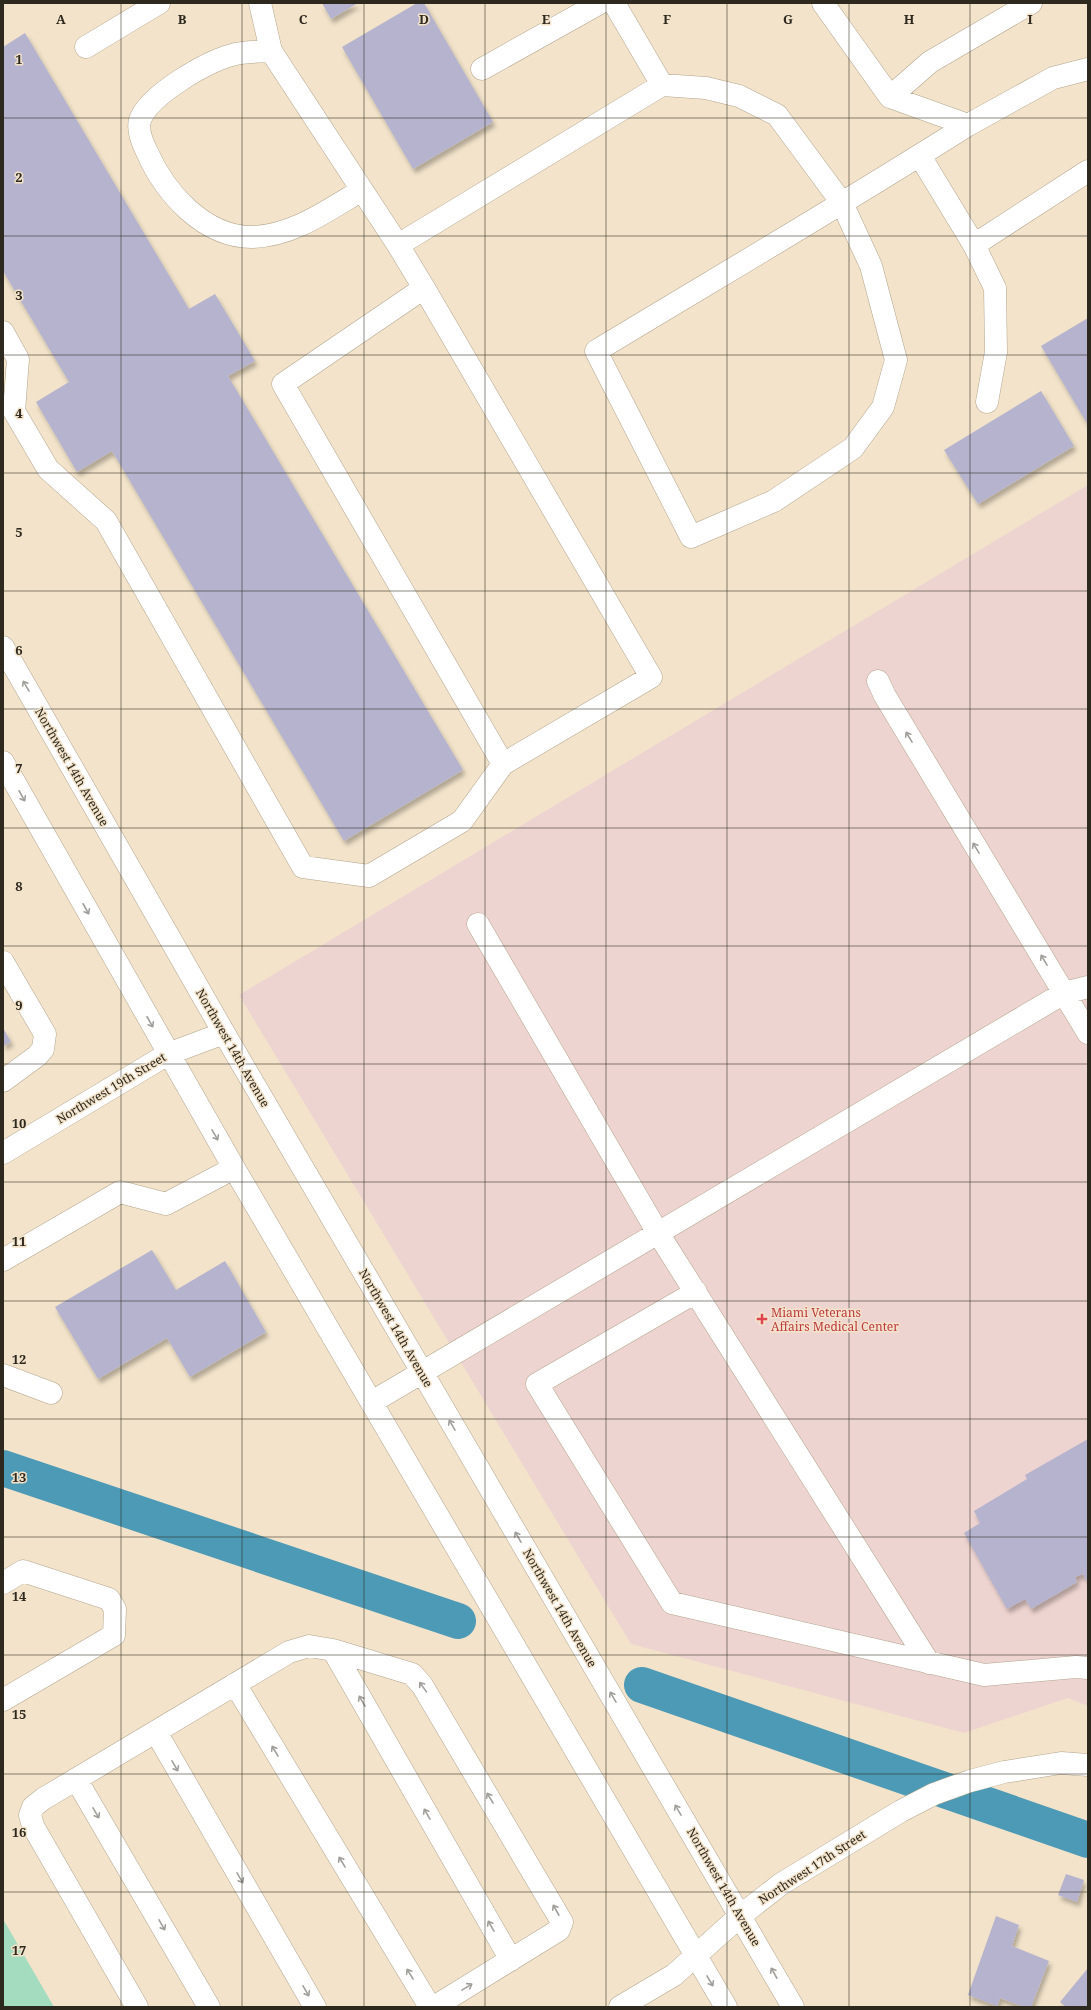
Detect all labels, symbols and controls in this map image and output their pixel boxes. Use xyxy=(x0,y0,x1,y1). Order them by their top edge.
text: A xyxy=(56,10,66,28)
text: B xyxy=(178,10,187,28)
text: C xyxy=(299,10,308,28)
text: D xyxy=(419,10,429,28)
text: E xyxy=(542,10,551,28)
text: F xyxy=(663,10,671,28)
text: G xyxy=(783,10,793,28)
text: H xyxy=(904,10,915,28)
text: I xyxy=(1027,10,1033,28)
text: 1 xyxy=(15,50,23,68)
text: 2 xyxy=(15,168,23,186)
text: 3 xyxy=(15,286,23,304)
text: 4 xyxy=(15,404,23,422)
text: 5 xyxy=(15,523,23,541)
text: 6 xyxy=(15,641,23,659)
one-way arrow xyxy=(21,680,29,692)
street label: Northwest 14th Avenue xyxy=(31,705,113,829)
one-way arrow xyxy=(905,731,913,743)
text: 7 xyxy=(15,759,23,777)
one-way arrow xyxy=(19,790,27,802)
one-way arrow xyxy=(972,842,980,854)
text: 8 xyxy=(15,877,23,895)
one-way arrow xyxy=(83,903,91,915)
one-way arrow xyxy=(1039,954,1047,966)
street label: Northwest 14th Avenue xyxy=(192,986,274,1110)
text: 9 xyxy=(15,996,23,1014)
one-way arrow xyxy=(147,1016,155,1028)
street label: Northwest 19th Street xyxy=(53,1049,169,1127)
text: 10 xyxy=(12,1114,26,1132)
one-way arrow xyxy=(212,1129,220,1141)
text: 11 xyxy=(12,1232,26,1250)
street label: Northwest 14th Avenue xyxy=(355,1266,437,1390)
place label: Miami Veterans Affairs Medical Center xyxy=(771,1304,899,1335)
marker: Miami Veterans Affairs Medical Center xyxy=(756,1313,768,1325)
text: 12 xyxy=(12,1350,26,1368)
one-way arrow xyxy=(448,1419,456,1431)
text: 13 xyxy=(12,1468,26,1486)
one-way arrow xyxy=(514,1531,522,1543)
street label: Northwest 14th Avenue xyxy=(519,1546,601,1670)
text: 14 xyxy=(12,1587,27,1605)
one-way arrow xyxy=(419,1681,427,1692)
one-way arrow xyxy=(608,1692,616,1704)
one-way arrow xyxy=(358,1695,365,1707)
text: 15 xyxy=(12,1705,26,1723)
one-way arrow xyxy=(271,1745,279,1757)
one-way arrow xyxy=(172,1760,180,1772)
one-way arrow xyxy=(485,1792,493,1804)
one-way arrow xyxy=(674,1804,682,1816)
one-way arrow xyxy=(93,1807,101,1819)
one-way arrow xyxy=(422,1808,430,1820)
text: 16 xyxy=(12,1823,26,1841)
street label: Northwest 14th Avenue xyxy=(683,1825,765,1949)
street label: Northwest 17th Street xyxy=(755,1826,869,1908)
one-way arrow xyxy=(338,1856,346,1868)
one-way arrow xyxy=(237,1872,245,1884)
one-way arrow xyxy=(551,1904,559,1916)
one-way arrow xyxy=(158,1919,166,1931)
one-way arrow xyxy=(487,1920,495,1932)
text: 17 xyxy=(12,1941,26,1959)
one-way arrow xyxy=(769,1967,777,1979)
one-way arrow xyxy=(405,1968,413,1980)
one-way arrow xyxy=(707,1975,715,1987)
one-way arrow xyxy=(461,1982,473,1990)
one-way arrow xyxy=(302,1985,310,1997)

